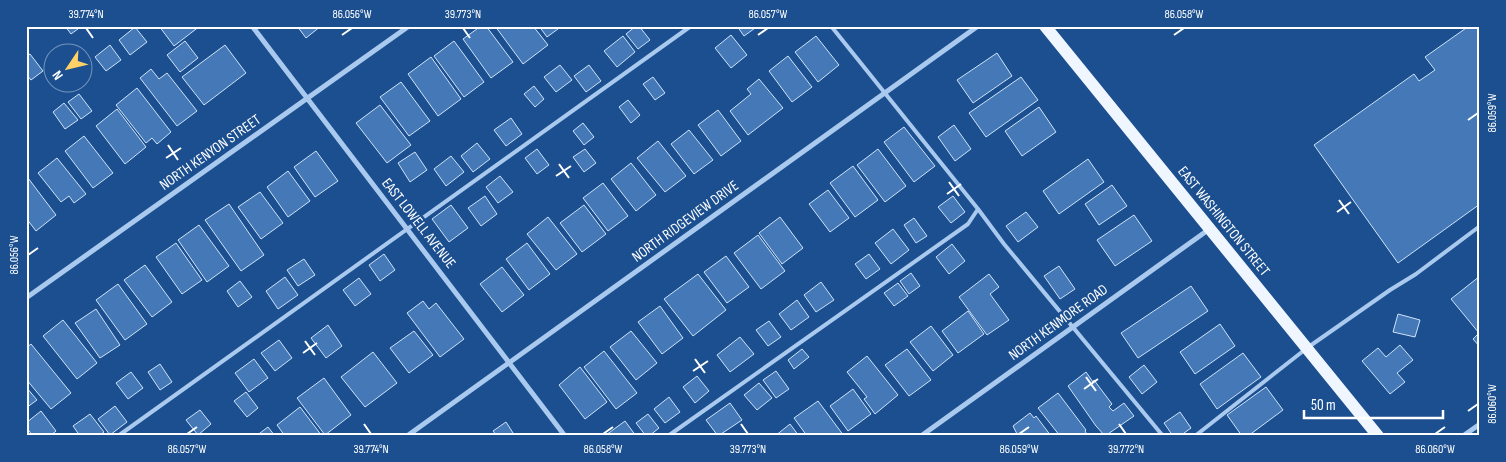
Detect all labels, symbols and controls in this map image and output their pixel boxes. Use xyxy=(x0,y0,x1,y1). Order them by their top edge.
text: 39.774°N xyxy=(68,7,104,22)
text: 86.056°W xyxy=(333,7,372,22)
text: 39.773°N xyxy=(445,7,481,22)
text: 86.057°W xyxy=(749,7,788,22)
text: 86.058°W xyxy=(1165,7,1204,22)
north arrow xyxy=(42,42,92,92)
text: N xyxy=(49,67,67,83)
text: 86.059°W xyxy=(1485,93,1500,133)
street label: NORTH KENYON STREET xyxy=(156,110,265,194)
street label: EAST WASHINGTON STREET xyxy=(1173,162,1274,280)
street label: EAST LOWELL AVENUE xyxy=(377,174,460,272)
street label: NORTH RIDGEVIEW DRIVE xyxy=(628,176,742,266)
text: 86.056°W xyxy=(7,235,22,274)
street label: NORTH KENMORE ROAD xyxy=(1005,280,1112,365)
text: 86.060°W xyxy=(1485,384,1500,424)
scale bar xyxy=(1304,387,1442,419)
text: 50 m xyxy=(1311,396,1336,415)
text: 86.057°W xyxy=(168,442,207,457)
text: 39.774°N xyxy=(353,442,389,457)
text: 86.058°W xyxy=(584,442,623,457)
text: 39.773°N xyxy=(730,442,766,457)
text: 86.059°W xyxy=(999,442,1039,457)
text: 39.772°N xyxy=(1108,442,1144,457)
text: 86.060°W xyxy=(1415,442,1455,457)

